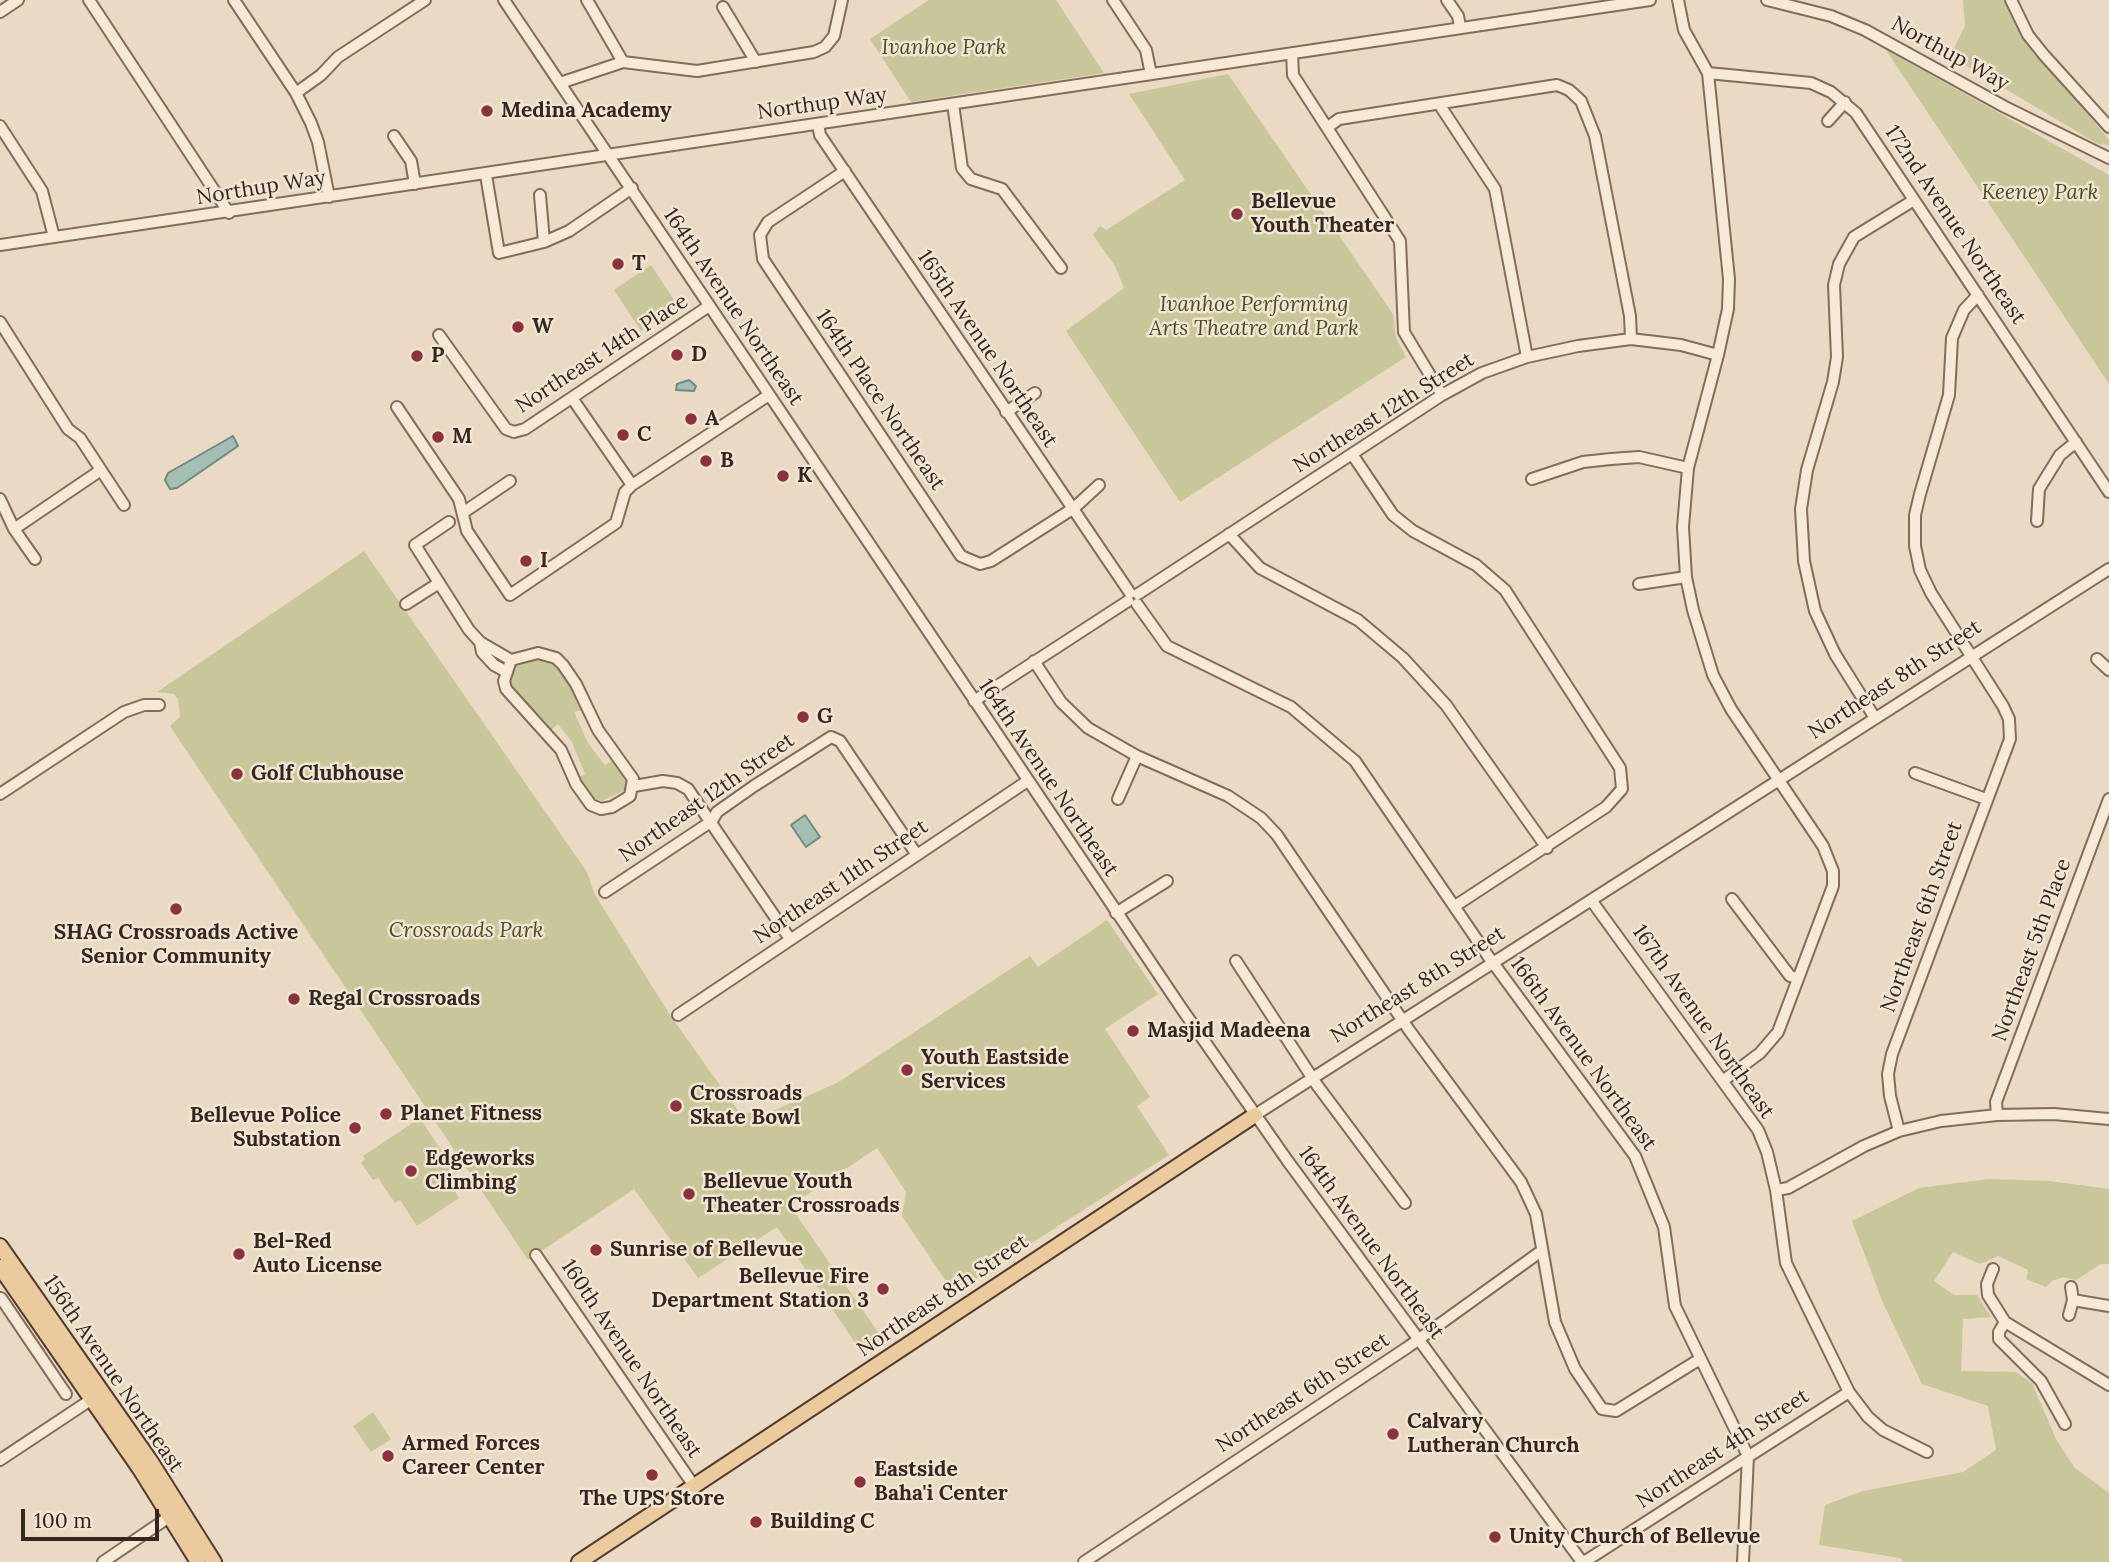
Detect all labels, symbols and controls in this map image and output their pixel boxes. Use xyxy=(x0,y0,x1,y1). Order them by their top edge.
street label: Northup Way xyxy=(1887,11,2013,97)
park label: Ivanhoe Park xyxy=(882,35,1006,61)
street label: Northup Way xyxy=(756,82,888,126)
place label: Medina Academy xyxy=(501,98,672,124)
marker: Medina Academy xyxy=(479,103,495,119)
street label: 172nd Avenue Northeast xyxy=(1879,121,2031,329)
street label: Northup Way xyxy=(195,165,327,211)
park label: Keeney Park xyxy=(1982,180,2098,206)
place label: Bellevue Youth Theater xyxy=(1251,189,1394,239)
street label: 164th Avenue Northeast xyxy=(658,204,808,410)
marker: Bellevue Youth Theater xyxy=(1229,206,1245,222)
street label: 165th Avenue Northeast xyxy=(912,246,1062,452)
place label: T xyxy=(632,251,646,277)
marker: T xyxy=(610,256,626,272)
street label: Northeast 14th Place xyxy=(511,289,693,419)
park label: Ivanhoe Performing Arts Theatre and Park xyxy=(1149,292,1359,342)
street label: 164th Place Northeast xyxy=(810,305,950,495)
place label: W xyxy=(532,314,553,340)
marker: W xyxy=(510,319,526,335)
place label: D xyxy=(691,342,707,368)
place label: P xyxy=(431,343,444,369)
marker: D xyxy=(669,347,685,363)
street label: Northeast 12th Street xyxy=(1289,347,1479,479)
marker: P xyxy=(409,348,425,364)
place label: A xyxy=(705,406,719,432)
marker: A xyxy=(683,411,699,427)
place label: C xyxy=(637,422,651,448)
place label: M xyxy=(452,424,472,450)
marker: C xyxy=(615,427,631,443)
marker: M xyxy=(430,429,446,445)
place label: B xyxy=(720,448,734,474)
marker: B xyxy=(698,453,714,469)
place label: K xyxy=(797,463,812,489)
marker: K xyxy=(775,468,791,484)
place label: I xyxy=(540,548,548,574)
marker: I xyxy=(518,553,534,569)
street label: Northeast 8th Street xyxy=(1804,615,1986,745)
street label: 164th Avenue Northeast xyxy=(973,675,1123,881)
place label: G xyxy=(817,704,833,730)
marker: G xyxy=(795,709,811,725)
street label: Northeast 12th Street xyxy=(614,728,800,868)
place label: Golf Clubhouse xyxy=(251,761,404,787)
marker: Golf Clubhouse xyxy=(229,766,245,782)
street label: Northeast 11th Street xyxy=(749,814,933,950)
street label: Northeast 6th Street xyxy=(1876,818,1968,1016)
street label: Northeast 5th Place xyxy=(1987,855,2077,1045)
marker: SHAG Crossroads Active Senior Community xyxy=(168,901,184,917)
park label: Crossroads Park xyxy=(389,918,543,944)
place label: SHAG Crossroads Active Senior Community xyxy=(54,920,298,970)
street label: 167th Avenue Northeast xyxy=(1627,920,1779,1124)
street label: Northeast 8th Street xyxy=(1326,921,1510,1049)
street label: 166th Avenue Northeast xyxy=(1504,952,1662,1156)
place label: Regal Crossroads xyxy=(308,986,480,1012)
marker: Regal Crossroads xyxy=(286,991,302,1007)
place label: Masjid Madeena xyxy=(1147,1018,1310,1044)
marker: Masjid Madeena xyxy=(1125,1023,1141,1039)
place label: Youth Eastside Services xyxy=(921,1045,1069,1095)
marker: Youth Eastside Services xyxy=(899,1062,915,1078)
place label: Crossroads Skate Bowl xyxy=(690,1081,802,1131)
marker: Crossroads Skate Bowl xyxy=(668,1098,684,1114)
place label: Planet Fitness xyxy=(400,1101,542,1127)
place label: Bellevue Police Substation xyxy=(190,1103,341,1153)
marker: Planet Fitness xyxy=(378,1106,394,1122)
marker: Bellevue Police Substation xyxy=(347,1120,363,1136)
street label: 164th Avenue Northeast xyxy=(1293,1142,1449,1344)
place label: Edgeworks Climbing xyxy=(425,1146,535,1196)
marker: Edgeworks Climbing xyxy=(403,1163,419,1179)
place label: Bellevue Youth Theater Crossroads xyxy=(703,1169,900,1219)
marker: Bellevue Youth Theater Crossroads xyxy=(681,1186,697,1202)
place label: Bel-Red Auto License xyxy=(253,1229,382,1279)
street label: Northeast 8th Street xyxy=(853,1229,1033,1363)
place label: Sunrise of Bellevue xyxy=(610,1237,803,1263)
marker: Sunrise of Bellevue xyxy=(588,1242,604,1258)
marker: Bel-Red Auto License xyxy=(231,1246,247,1262)
street label: 160th Avenue Northeast xyxy=(555,1255,707,1463)
place label: Bellevue Fire Department Station 3 xyxy=(651,1264,869,1314)
street label: 156th Avenue Northeast xyxy=(38,1271,188,1477)
marker: Bellevue Fire Department Station 3 xyxy=(875,1281,891,1297)
street label: Northeast 6th Street xyxy=(1212,1328,1394,1458)
street label: Northeast 4th Street xyxy=(1632,1384,1814,1514)
place label: Calvary Lutheran Church xyxy=(1407,1409,1579,1459)
marker: Calvary Lutheran Church xyxy=(1385,1426,1401,1442)
place label: Armed Forces Career Center xyxy=(402,1431,545,1481)
marker: Armed Forces Career Center xyxy=(380,1448,396,1464)
place label: Eastside Baha'i Center xyxy=(874,1457,1008,1507)
marker: The UPS Store xyxy=(644,1467,660,1483)
marker: Eastside Baha'i Center xyxy=(852,1474,868,1490)
place label: The UPS Store xyxy=(579,1486,725,1512)
scale bar xyxy=(24,1496,163,1540)
text: 100 m xyxy=(34,1507,92,1534)
place label: Building C xyxy=(770,1509,875,1535)
marker: Building C xyxy=(748,1514,764,1530)
place label: Unity Church of Bellevue xyxy=(1509,1524,1760,1550)
marker: Unity Church of Bellevue xyxy=(1487,1529,1503,1545)

